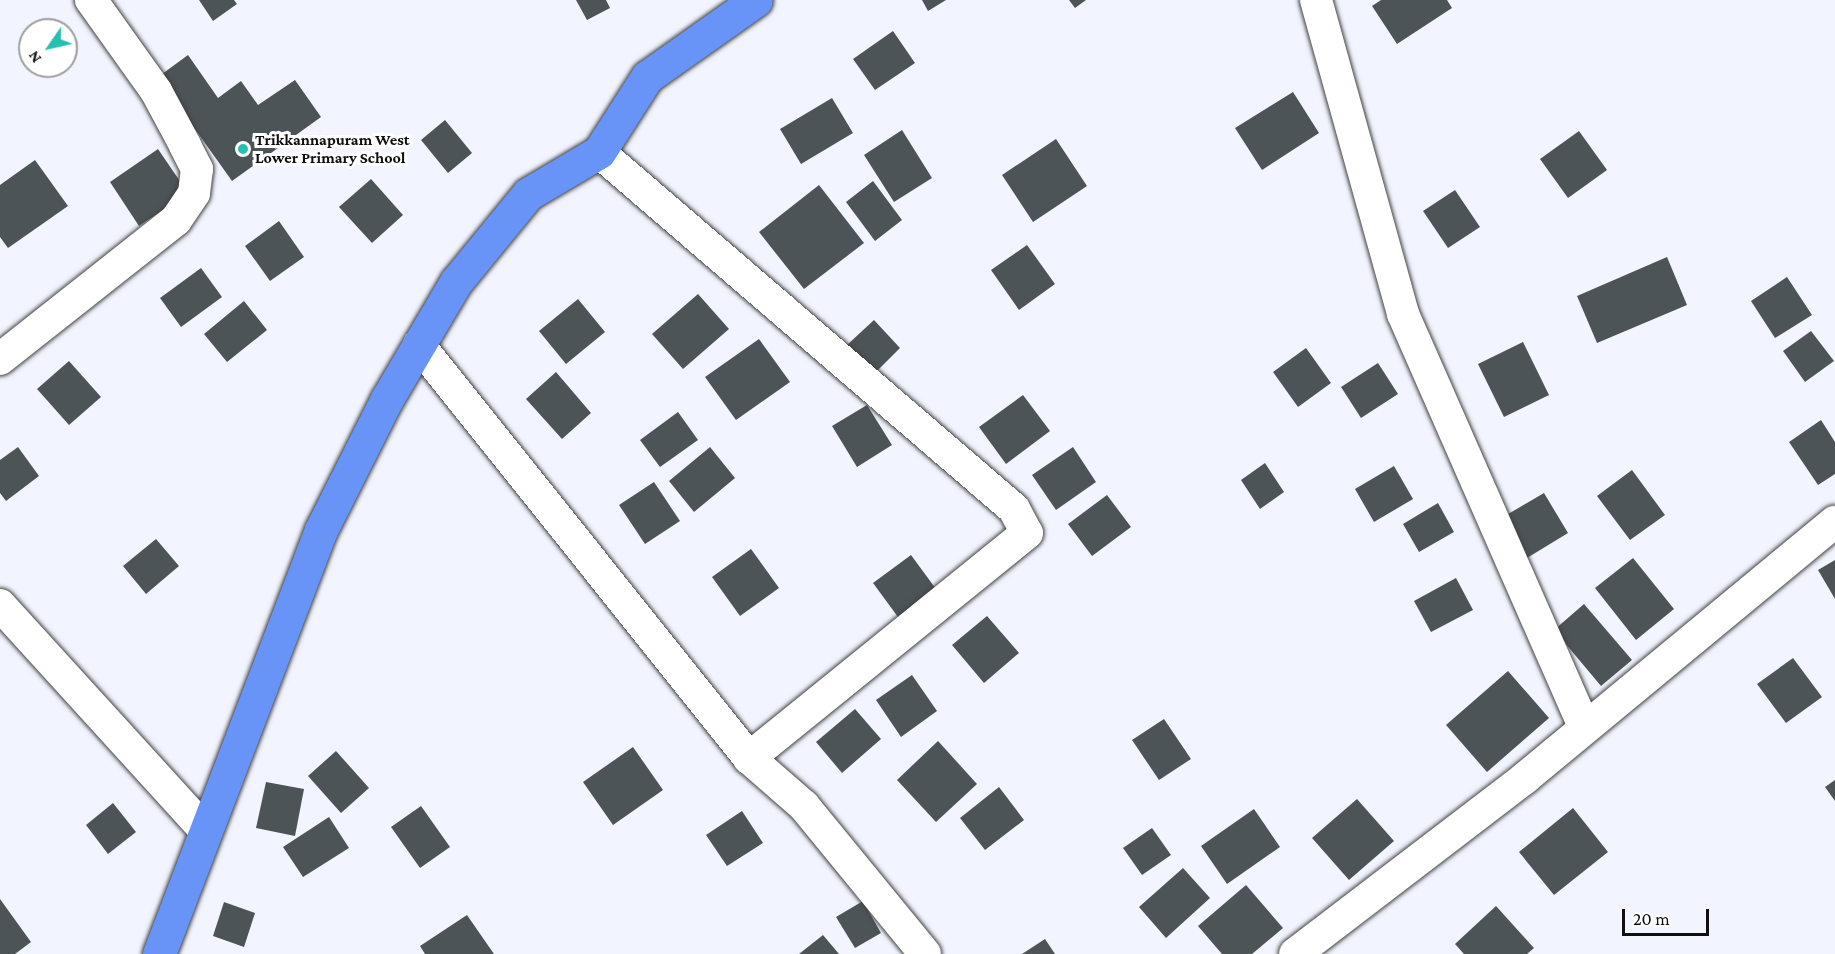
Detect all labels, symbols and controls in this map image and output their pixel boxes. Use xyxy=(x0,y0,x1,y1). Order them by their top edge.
north arrow xyxy=(18,18,78,78)
text: N xyxy=(24,48,44,67)
place label: Trikkannapuram West Lower Primary School xyxy=(255,130,409,168)
marker: Trikkannapuram West Lower Primary School xyxy=(236,142,250,156)
scale bar xyxy=(1625,897,1712,935)
text: 20 m xyxy=(1633,909,1670,929)

